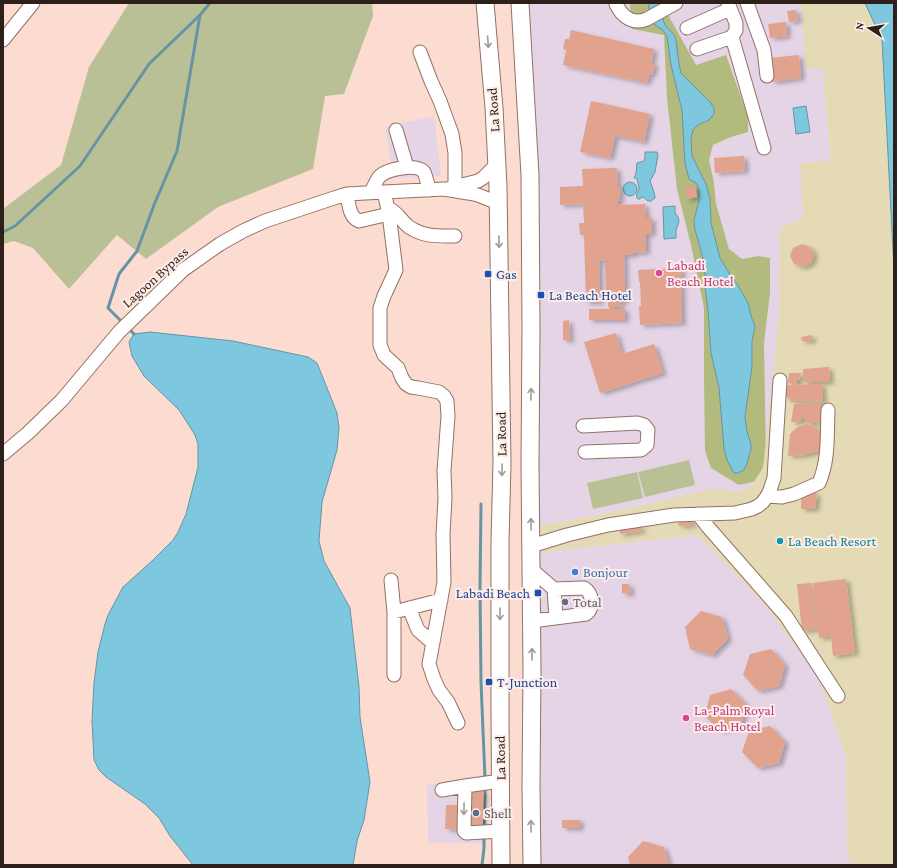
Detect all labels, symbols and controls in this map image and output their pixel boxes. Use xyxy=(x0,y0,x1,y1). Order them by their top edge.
north arrow xyxy=(849,8,889,48)
text: N xyxy=(853,21,866,31)
one-way arrow xyxy=(485,35,492,48)
street label: La Road xyxy=(483,87,503,133)
one-way arrow xyxy=(495,235,503,248)
street label: Lagoon Bypass xyxy=(119,243,191,311)
place label: Labadi Beach Hotel xyxy=(667,257,734,289)
place label: Gas xyxy=(496,266,517,282)
marker: Labadi Beach Hotel xyxy=(654,268,664,278)
marker: Gas xyxy=(483,269,493,279)
place label: La Beach Hotel xyxy=(549,287,632,303)
marker: La Beach Hotel xyxy=(536,290,546,300)
one-way arrow xyxy=(527,388,535,401)
street label: La Road xyxy=(493,411,509,456)
one-way arrow xyxy=(498,463,506,476)
one-way arrow xyxy=(527,518,535,531)
place label: La Beach Resort xyxy=(788,533,876,549)
marker: La Beach Resort xyxy=(775,536,785,546)
place label: Bonjour xyxy=(583,564,628,581)
marker: Bonjour xyxy=(570,567,580,577)
place label: Labadi Beach xyxy=(456,585,530,601)
marker: Labadi Beach xyxy=(533,588,543,598)
place label: Total xyxy=(573,594,602,610)
marker: Total xyxy=(560,597,570,607)
one-way arrow xyxy=(496,607,504,620)
one-way arrow xyxy=(528,648,536,661)
place label: T-Junction xyxy=(497,674,558,690)
marker: T-Junction xyxy=(484,677,494,687)
place label: La-Palm Royal Beach Hotel xyxy=(694,702,775,734)
marker: La-Palm Royal Beach Hotel xyxy=(681,713,691,723)
street label: La Road xyxy=(492,735,508,780)
one-way arrow xyxy=(460,802,468,815)
place label: Shell xyxy=(484,805,512,821)
marker: Shell xyxy=(471,808,481,818)
one-way arrow xyxy=(528,820,535,833)

